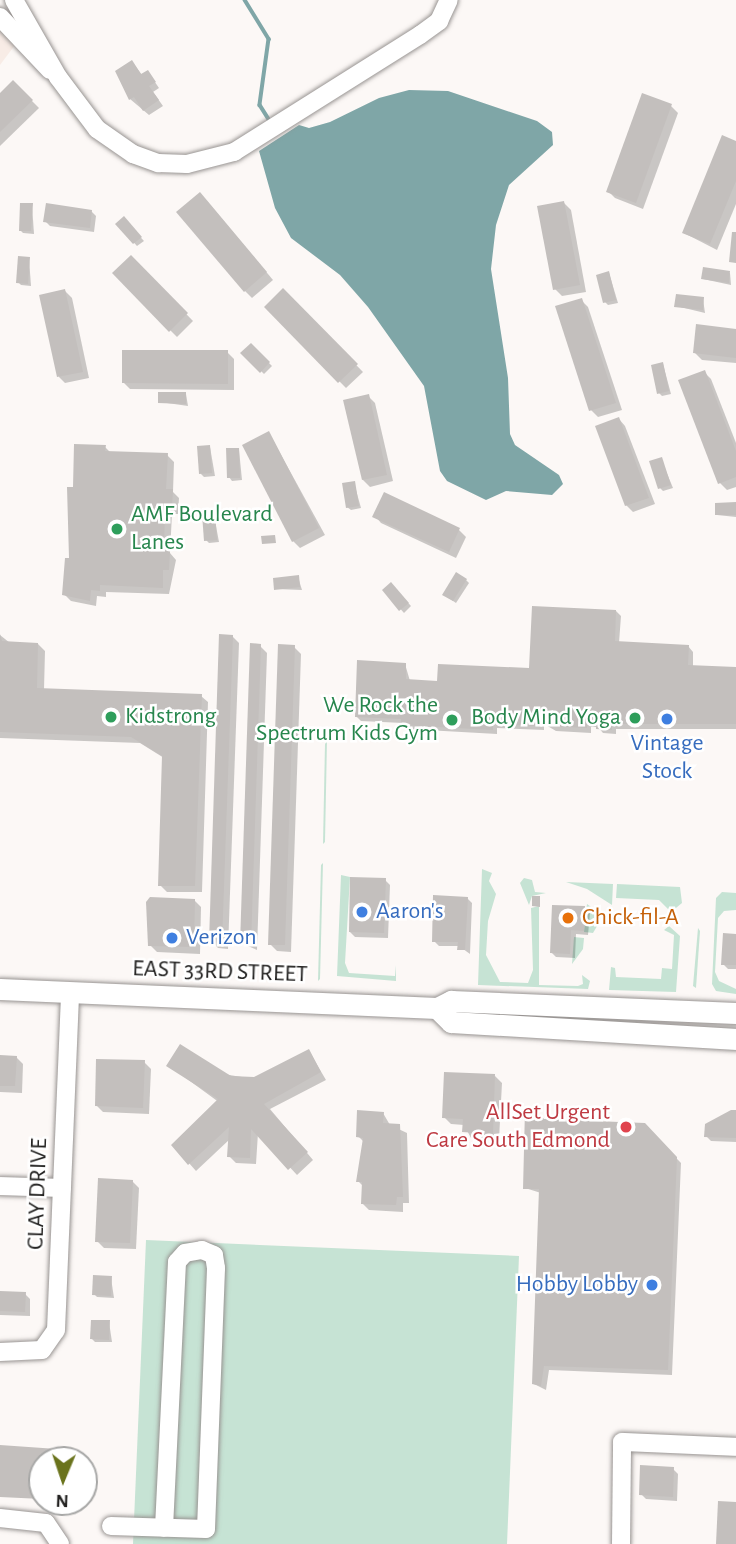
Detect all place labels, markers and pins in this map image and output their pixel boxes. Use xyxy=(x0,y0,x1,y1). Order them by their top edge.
place label: AMF Boulevard Lanes xyxy=(131,501,273,557)
marker: AMF Boulevard Lanes xyxy=(109,521,125,537)
place label: We Rock the Spectrum Kids Gym xyxy=(256,692,438,748)
place label: Kidstrong xyxy=(125,703,216,731)
place label: Body Mind Yoga xyxy=(471,704,621,732)
marker: Kidstrong xyxy=(103,709,119,725)
marker: Body Mind Yoga xyxy=(627,710,643,726)
marker: Vintage Stock xyxy=(659,711,675,727)
marker: We Rock the Spectrum Kids Gym xyxy=(444,712,460,728)
place label: Vintage Stock xyxy=(630,730,704,786)
place label: Aaron's xyxy=(376,898,444,926)
marker: Aaron's xyxy=(354,904,370,920)
place label: Chick-fil-A xyxy=(582,904,679,932)
marker: Chick-fil-A xyxy=(560,910,576,926)
place label: Verizon xyxy=(186,924,257,952)
marker: Verizon xyxy=(164,930,180,946)
place label: AllSet Urgent Care South Edmond xyxy=(426,1099,610,1155)
marker: AllSet Urgent Care South Edmond xyxy=(616,1117,636,1137)
place label: Hobby Lobby xyxy=(516,1271,638,1299)
marker: Hobby Lobby xyxy=(644,1277,660,1293)

